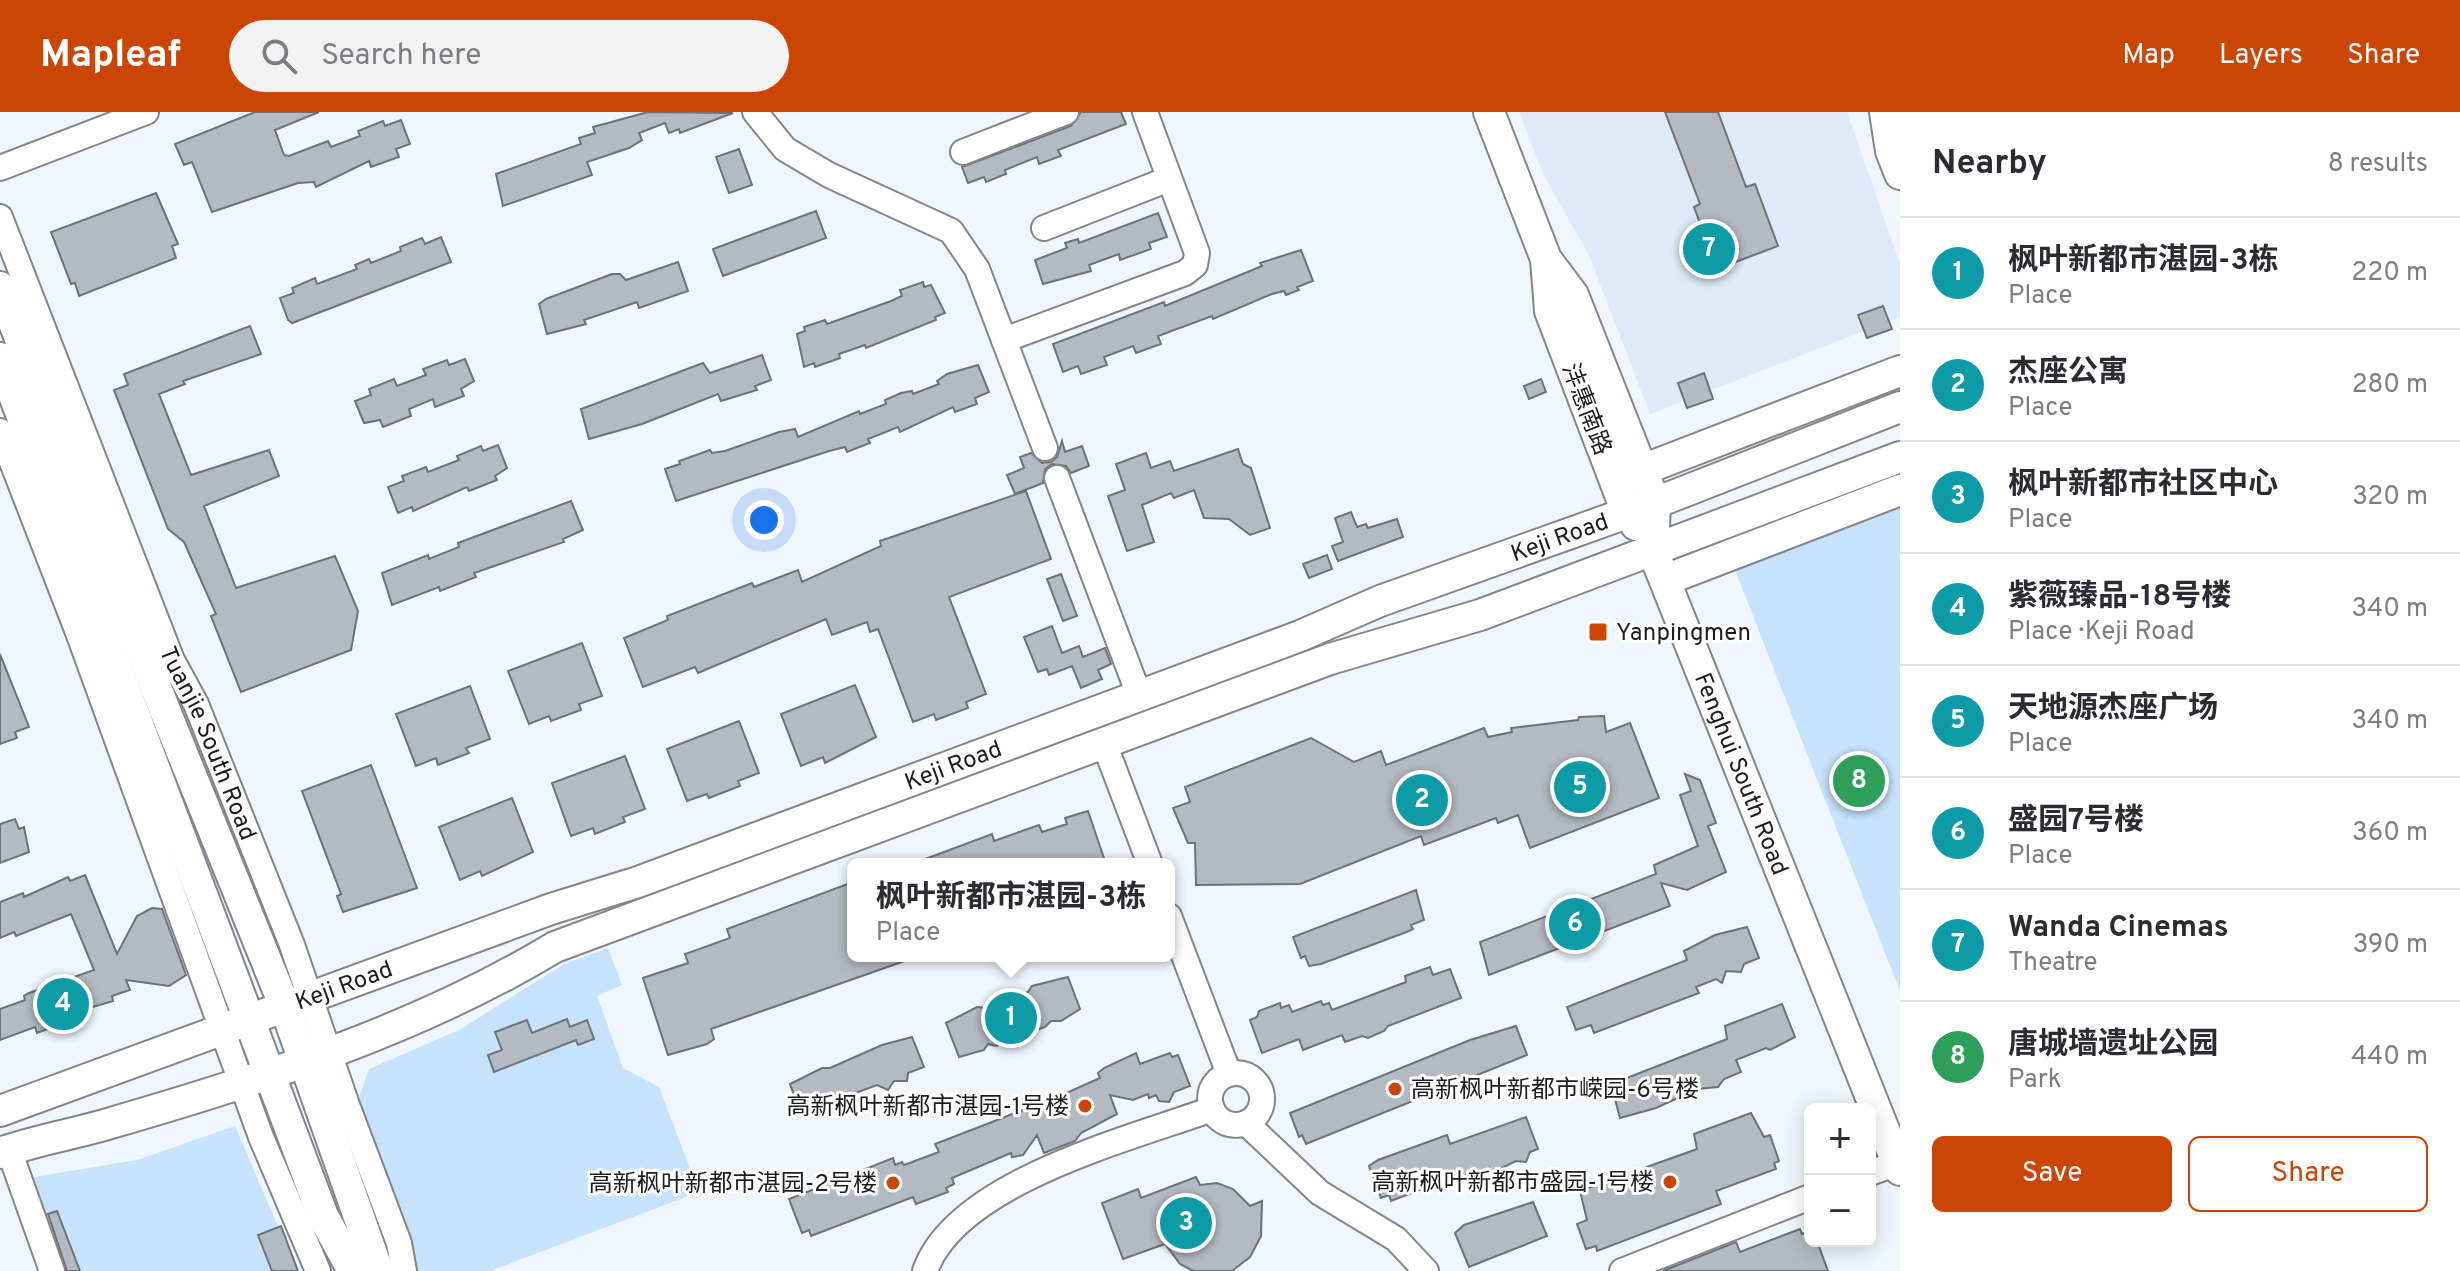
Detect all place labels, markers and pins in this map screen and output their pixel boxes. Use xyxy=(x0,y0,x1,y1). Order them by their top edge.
pin: 7 xyxy=(1683,219,1735,279)
place label: Yanpingmen xyxy=(1616,619,1751,649)
marker: Yanpingmen xyxy=(1587,621,1609,643)
pin: 8 xyxy=(1833,751,1885,811)
pin: 5 xyxy=(1554,757,1606,817)
pin: 2 xyxy=(1396,770,1448,830)
pin: 6 xyxy=(1549,894,1601,954)
pin: 4 xyxy=(37,974,89,1034)
pin: 1 xyxy=(985,988,1037,1048)
place label: 高新枫叶新都市嵘园-6号楼 xyxy=(1411,1076,1699,1106)
marker: 高新枫叶新都市嵘园-6号楼 xyxy=(1386,1080,1404,1098)
place label: 高新·枫叶新都市湛园-1号楼 xyxy=(786,1093,1069,1123)
marker: 高新·枫叶新都市湛园-1号楼 xyxy=(1076,1097,1094,1115)
place label: 高新·枫叶新都市盛园-1号楼 xyxy=(1371,1169,1654,1199)
place label: 高新·枫叶新都市湛园-2号楼 xyxy=(589,1170,877,1200)
marker: 高新·枫叶新都市盛园-1号楼 xyxy=(1661,1173,1679,1191)
marker: 高新·枫叶新都市湛园-2号楼 xyxy=(884,1174,902,1192)
pin: 3 xyxy=(1160,1193,1212,1253)

